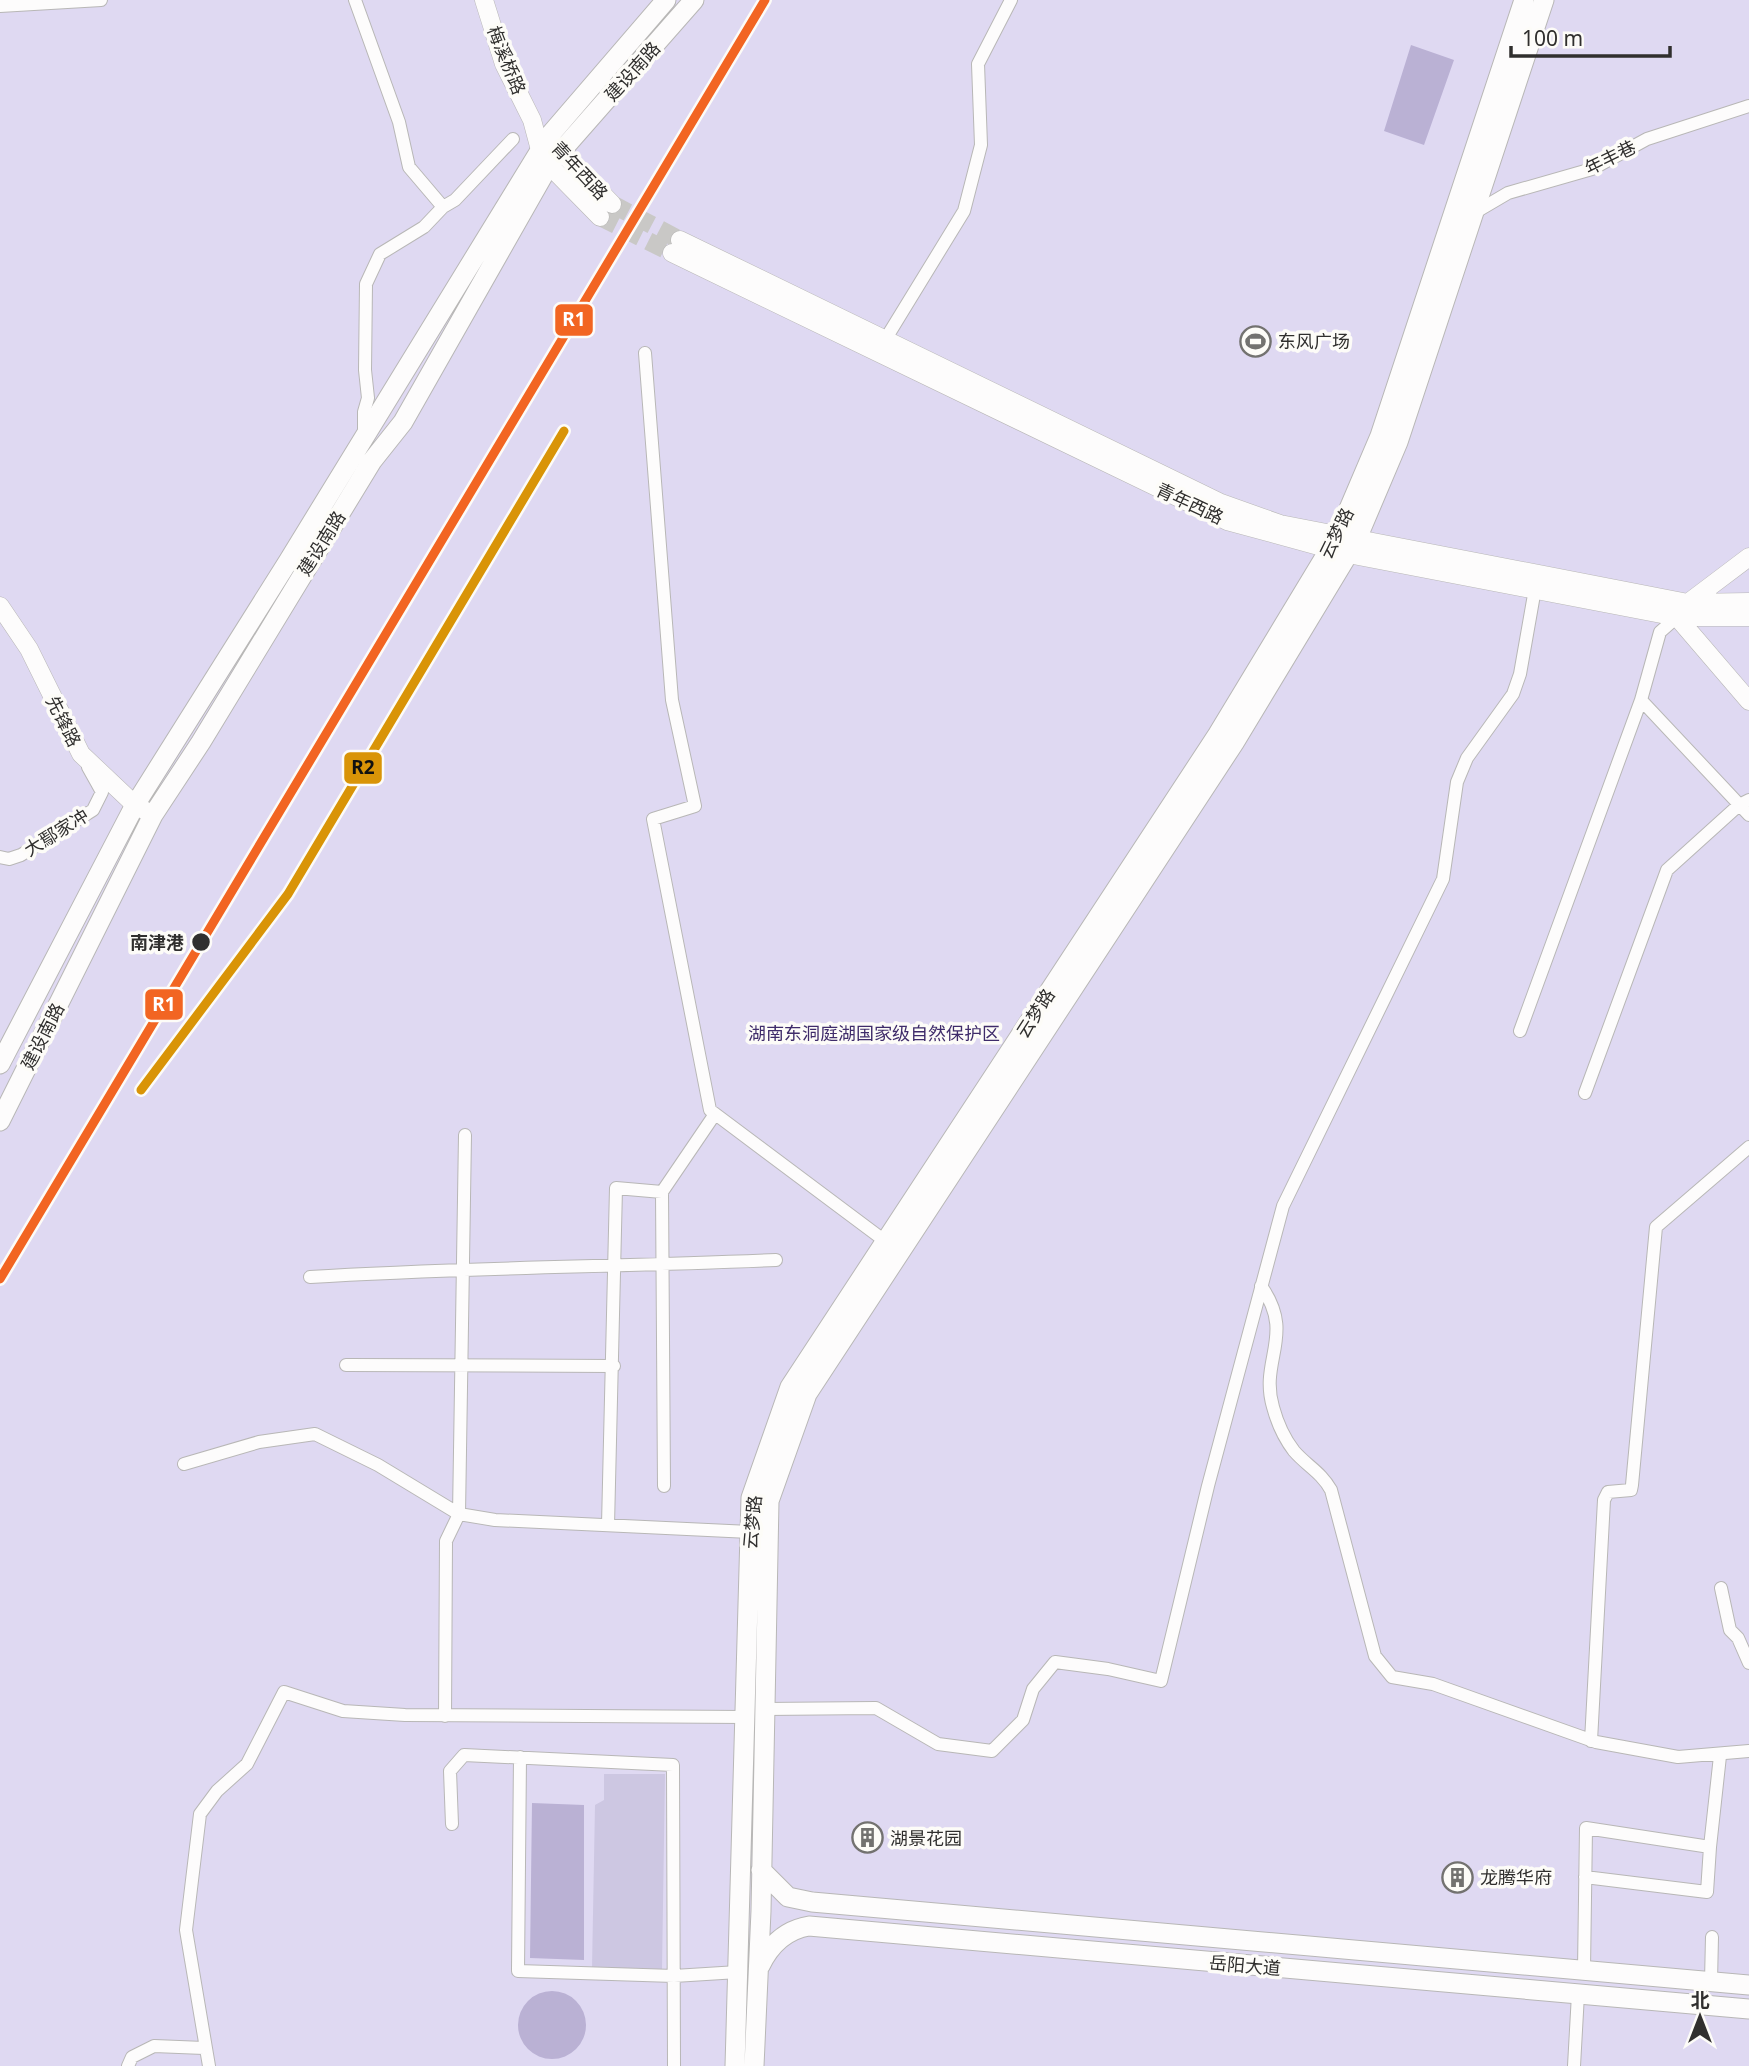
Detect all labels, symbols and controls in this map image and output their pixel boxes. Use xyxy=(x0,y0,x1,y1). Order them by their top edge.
scale bar xyxy=(1511,14,1670,58)
street label: 梅溪桥路 xyxy=(482,22,532,98)
text: 100 m xyxy=(1522,24,1583,52)
street label: 建设南路 xyxy=(599,36,665,106)
street label: 年丰巷 xyxy=(1580,134,1640,180)
street label: 青年西路 xyxy=(547,135,613,205)
line badge: R1 xyxy=(554,303,594,337)
text: R1 xyxy=(562,306,586,332)
sports icon: 东风广场 xyxy=(1238,324,1272,358)
place label: 东风广场 xyxy=(1278,329,1350,353)
street label: 青年西路 xyxy=(1152,477,1228,529)
street label: 云梦路 xyxy=(1313,503,1359,563)
street label: 建设南路 xyxy=(292,506,350,580)
street label: 先锋路 xyxy=(41,691,87,751)
line badge: R2 xyxy=(343,751,383,785)
text: R2 xyxy=(351,754,375,780)
street label: 大鄢家冲 xyxy=(19,803,93,861)
place label: 南津港 xyxy=(130,930,184,954)
marker: 南津港 xyxy=(190,931,212,953)
street label: 云梦路 xyxy=(1010,984,1060,1042)
line badge: R1 xyxy=(144,988,184,1021)
text: R1 xyxy=(152,991,176,1017)
street label: 建设南路 xyxy=(15,998,69,1074)
park label: 湖南东洞庭湖国家级自然保护区 xyxy=(748,1021,1000,1045)
street label: 云梦路 xyxy=(738,1494,766,1550)
building icon: 湖景花园 xyxy=(850,1821,884,1855)
place label: 湖景花园 xyxy=(890,1826,962,1850)
building icon: 龙腾华府 xyxy=(1440,1860,1474,1894)
place label: 龙腾华府 xyxy=(1480,1865,1552,1889)
street label: 岳阳大道 xyxy=(1208,1950,1282,1980)
north arrow xyxy=(1665,1982,1735,2052)
text: 北 xyxy=(1690,1987,1710,2013)

